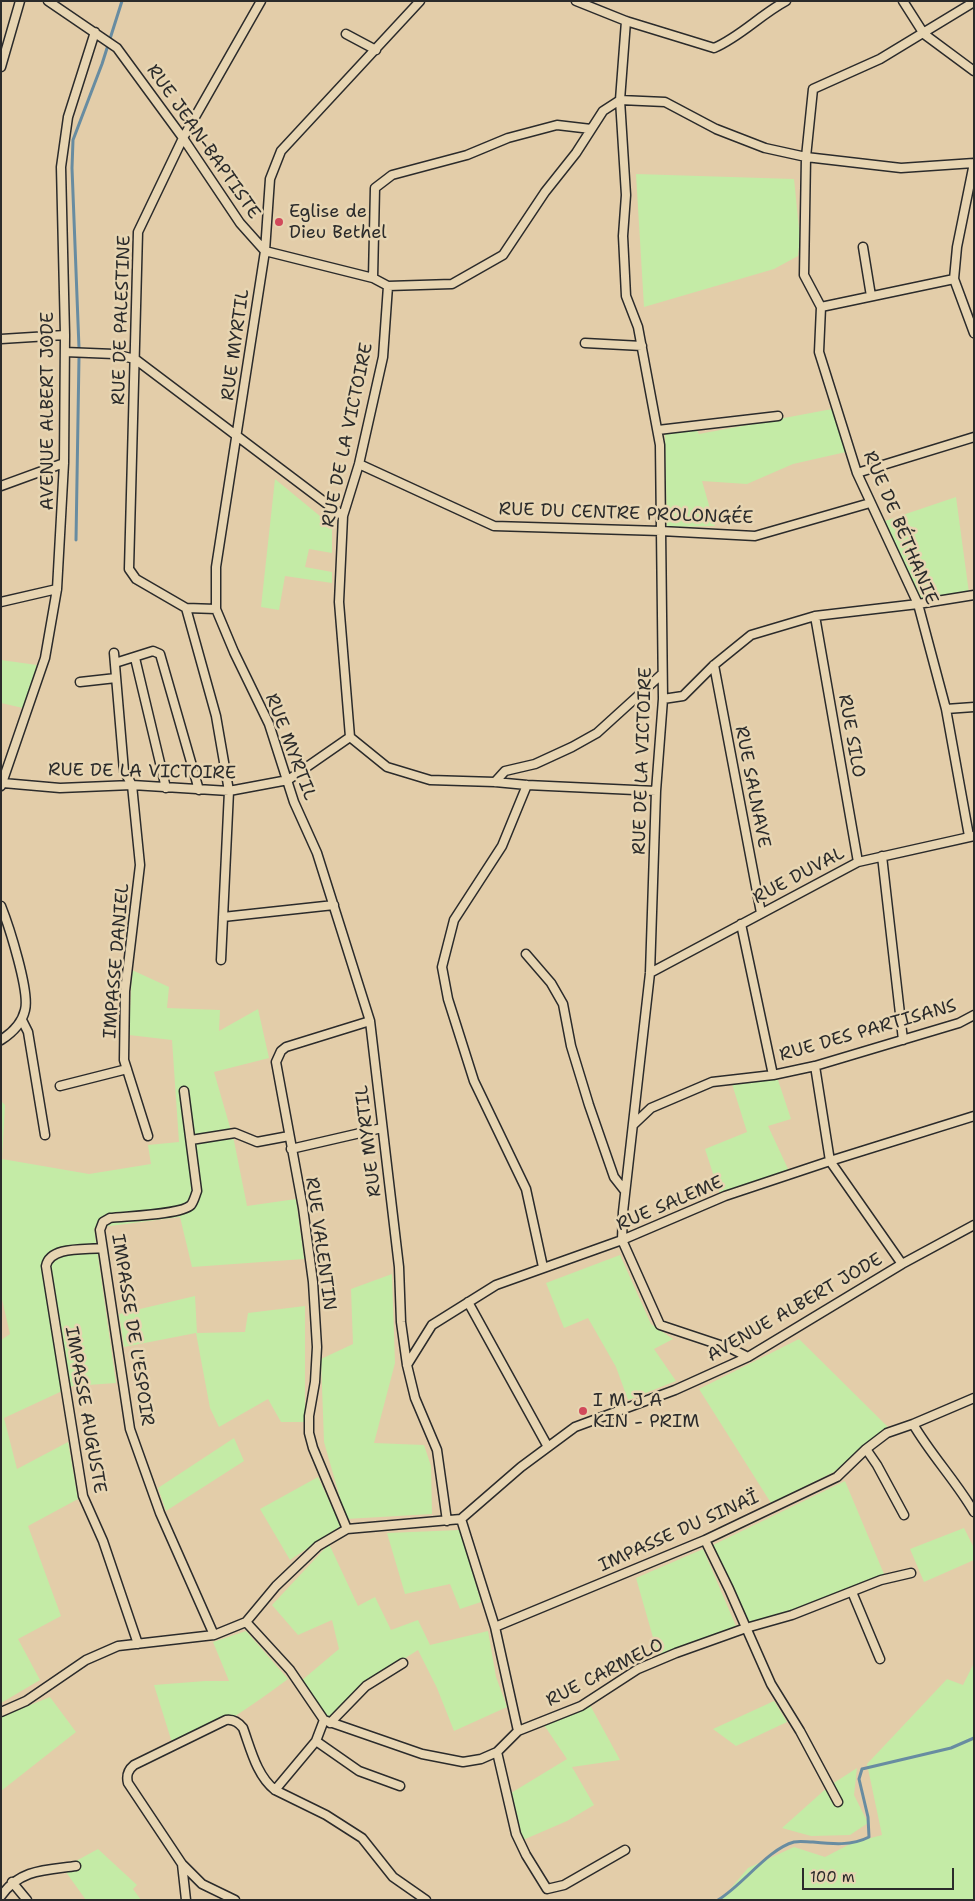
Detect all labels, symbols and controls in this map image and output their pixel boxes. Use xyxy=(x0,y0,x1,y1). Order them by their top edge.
street label: RUE JEAN-BAPTISTE xyxy=(142,61,264,223)
place label: Eglise de Dieu Bethel xyxy=(289,201,387,243)
marker: Eglise de Dieu Bethel xyxy=(273,216,285,228)
street label: RUE DE PALESTINE xyxy=(108,235,136,405)
street label: RUE MYRTIL xyxy=(217,288,255,402)
street label: AVENUE ALBERT JODE xyxy=(37,312,59,510)
street label: RUE DE LA VICTOIRE xyxy=(318,341,378,529)
street label: RUE DE BÉTHANIE xyxy=(858,448,942,608)
street label: RUE DU CENTRE PROLONGÉE xyxy=(498,499,754,529)
street label: RUE DE LA VICTOIRE xyxy=(629,667,657,855)
street label: RUE MYRTIL xyxy=(260,691,320,803)
street label: RUE SILO xyxy=(833,693,869,779)
street label: RUE SALNAVE xyxy=(730,724,774,850)
street label: RUE DE LA VICTOIRE xyxy=(48,760,236,784)
street label: RUE DUVAL xyxy=(750,843,848,909)
street label: IMPASSE DANIEL xyxy=(99,883,135,1039)
street label: RUE DES PARTISANS xyxy=(777,995,959,1067)
street label: RUE MYRTIL xyxy=(351,1084,387,1198)
street label: RUE SALEME xyxy=(614,1172,726,1236)
street label: RUE VALENTIN xyxy=(300,1176,340,1312)
street label: IMPASSE DE L'ESPOIR xyxy=(106,1233,158,1427)
street label: AVENUE ALBERT JODE xyxy=(704,1249,886,1367)
street label: IMPASSE AUGUSTE xyxy=(60,1325,110,1495)
place label: I M J A KIN - PRIM xyxy=(593,1390,699,1432)
marker: I M J A KIN - PRIM xyxy=(577,1405,589,1417)
street label: IMPASSE DU SINAÏ xyxy=(596,1487,762,1577)
street label: RUE CARMELO xyxy=(543,1634,667,1712)
scale bar xyxy=(805,1858,958,1890)
text: 100 m xyxy=(810,1867,855,1887)

